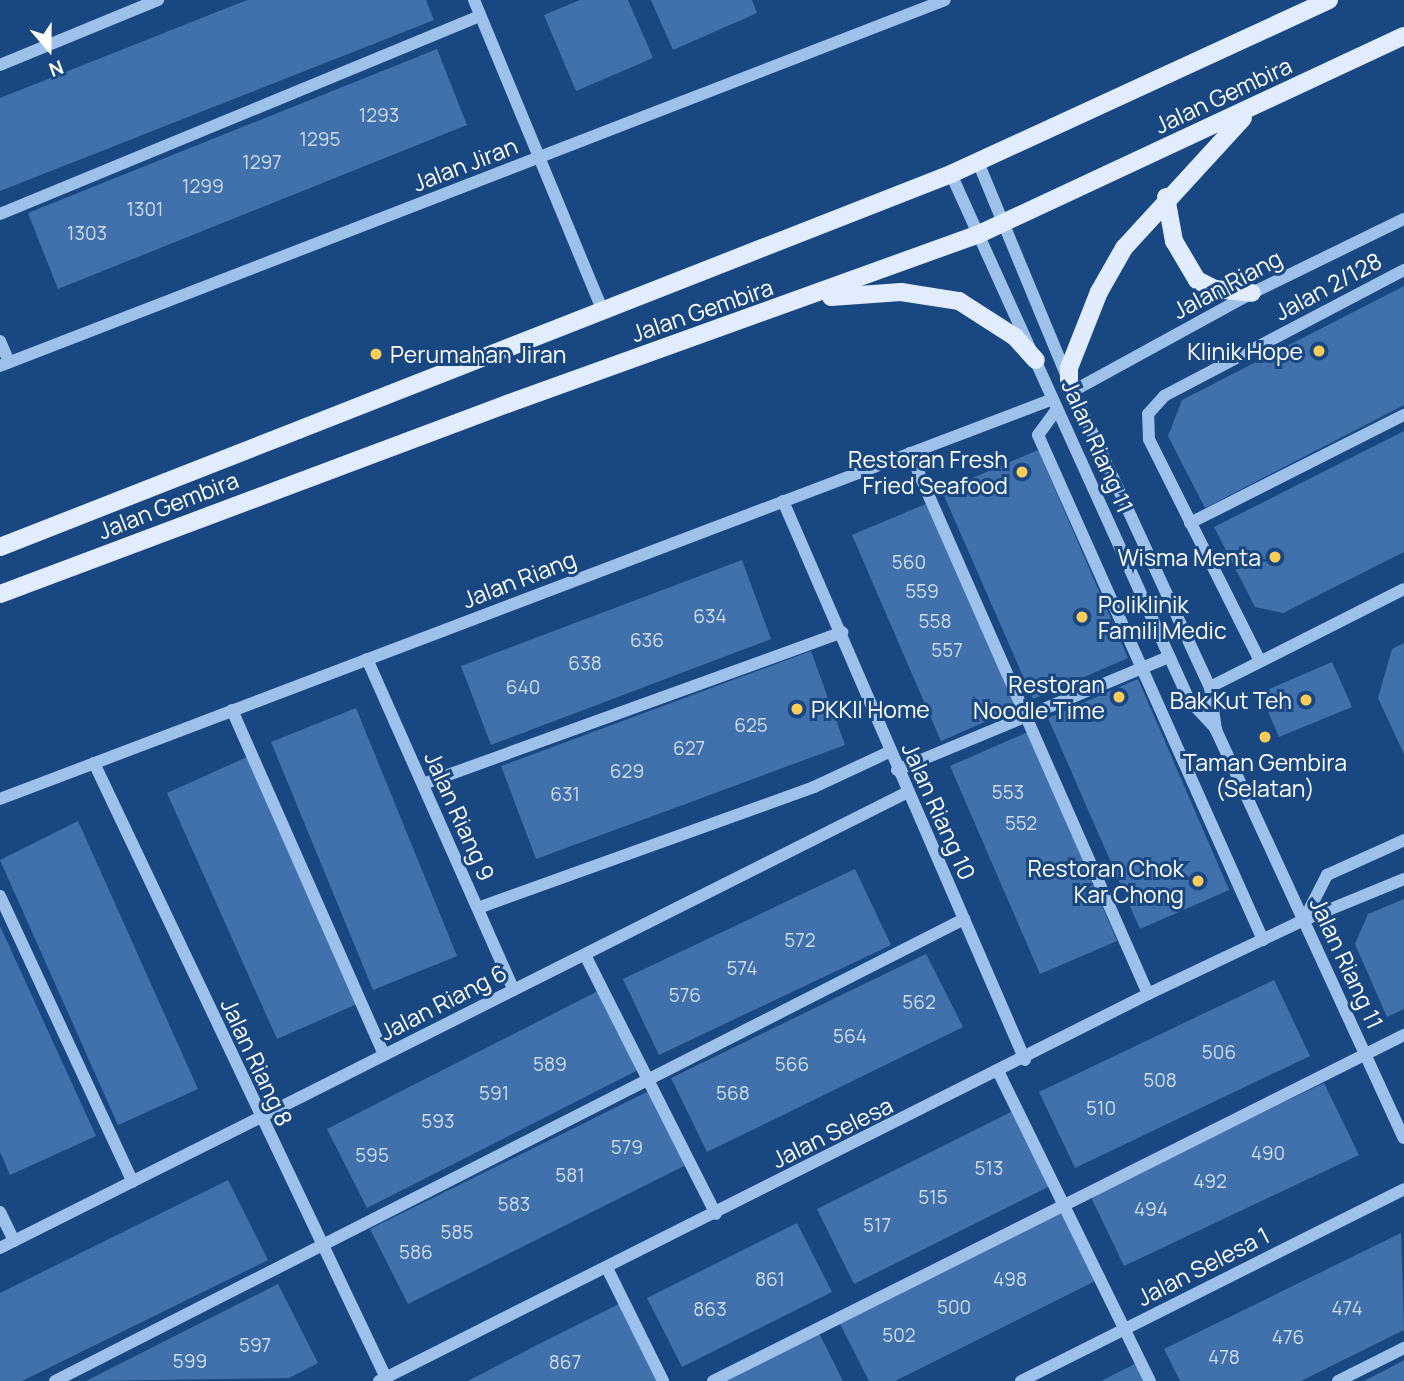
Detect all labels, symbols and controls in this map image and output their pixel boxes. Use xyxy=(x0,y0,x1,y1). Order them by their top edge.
north arrow xyxy=(14,14,84,84)
street label: Jalan Gembira xyxy=(1150,51,1296,139)
text: N xyxy=(45,54,67,83)
house number: 1293 xyxy=(359,105,399,127)
house number: 1295 xyxy=(299,129,341,151)
street label: Jalan Jiran xyxy=(409,131,521,197)
house number: 1297 xyxy=(242,152,282,174)
house number: 1299 xyxy=(182,176,224,198)
house number: 1301 xyxy=(127,199,163,221)
house number: 1303 xyxy=(67,223,107,245)
street label: Jalan Riang xyxy=(1168,244,1286,324)
street label: Jalan 2/128 xyxy=(1270,246,1386,326)
street label: Jalan Gembira xyxy=(627,273,777,347)
place label: Klinik Hope xyxy=(1187,337,1303,365)
place label: Perumahan Jiran xyxy=(390,340,566,368)
marker: Klinik Hope xyxy=(1309,341,1329,361)
marker: Perumahan Jiran xyxy=(368,346,384,362)
street label: Jalan Riang 11 xyxy=(1056,375,1140,517)
place label: Restoran Fresh Fried Seafood xyxy=(848,445,1008,499)
marker: Restoran Fresh Fried Seafood xyxy=(1014,464,1030,480)
street label: Jalan Gembira xyxy=(94,466,242,544)
place label: Wisma Menta xyxy=(1118,543,1261,571)
street label: Jalan Riang xyxy=(458,545,580,613)
marker: Wisma Menta xyxy=(1267,549,1283,565)
house number: 560 xyxy=(892,552,926,574)
house number: 559 xyxy=(905,581,939,603)
place label: Poliklinik Famili Medic xyxy=(1098,590,1227,644)
house number: 634 xyxy=(693,606,727,628)
marker: Poliklinik Famili Medic xyxy=(1072,607,1092,627)
house number: 558 xyxy=(919,611,951,633)
house number: 636 xyxy=(630,630,664,652)
house number: 557 xyxy=(931,640,963,662)
house number: 638 xyxy=(568,653,602,675)
place label: Restoran Noodle Time xyxy=(973,670,1105,724)
house number: 640 xyxy=(506,677,540,699)
place label: Bak Kut Teh xyxy=(1170,686,1292,714)
marker: Restoran Noodle Time xyxy=(1111,689,1127,705)
marker: Bak Kut Teh xyxy=(1298,692,1314,708)
place label: PKKII Home xyxy=(811,695,930,723)
marker: PKKII Home xyxy=(789,701,805,717)
house number: 625 xyxy=(734,715,768,737)
marker: Taman Gembira (Selatan) xyxy=(1257,729,1273,745)
house number: 627 xyxy=(673,738,705,760)
street label: Jalan Riang 10 xyxy=(896,738,982,884)
street label: Jalan Riang 9 xyxy=(419,747,501,885)
place label: Taman Gembira (Selatan) xyxy=(1183,748,1347,802)
house number: 629 xyxy=(610,761,644,783)
house number: 553 xyxy=(992,782,1024,804)
house number: 631 xyxy=(550,784,580,806)
house number: 552 xyxy=(1005,813,1037,835)
place label: Restoran Chok Kar Chong xyxy=(1028,854,1184,908)
marker: Restoran Chok Kar Chong xyxy=(1190,873,1206,889)
street label: Jalan Riang 11 xyxy=(1304,893,1390,1033)
house number: 572 xyxy=(784,930,816,952)
street label: Jalan Riang 6 xyxy=(375,958,511,1046)
house number: 574 xyxy=(727,958,757,980)
house number: 576 xyxy=(669,985,701,1007)
house number: 562 xyxy=(902,992,936,1014)
street label: Jalan Riang 8 xyxy=(215,994,299,1130)
house number: 564 xyxy=(833,1026,867,1048)
house number: 506 xyxy=(1202,1042,1236,1064)
house number: 589 xyxy=(533,1054,567,1076)
house number: 566 xyxy=(775,1054,809,1076)
house number: 508 xyxy=(1143,1070,1177,1092)
house number: 591 xyxy=(479,1083,509,1105)
house number: 568 xyxy=(716,1083,750,1105)
street label: Jalan Selesa xyxy=(767,1091,897,1173)
house number: 510 xyxy=(1086,1098,1116,1120)
house number: 593 xyxy=(421,1111,455,1133)
house number: 579 xyxy=(611,1137,643,1159)
house number: 490 xyxy=(1251,1143,1285,1165)
house number: 595 xyxy=(355,1145,389,1167)
house number: 513 xyxy=(975,1158,1003,1180)
house number: 581 xyxy=(555,1165,585,1187)
house number: 492 xyxy=(1193,1171,1227,1193)
house number: 515 xyxy=(918,1187,948,1209)
house number: 583 xyxy=(498,1194,530,1216)
house number: 494 xyxy=(1134,1199,1168,1221)
house number: 517 xyxy=(863,1215,891,1237)
street label: Jalan Selesa 1 xyxy=(1132,1221,1274,1311)
house number: 585 xyxy=(441,1222,473,1244)
house number: 586 xyxy=(399,1242,433,1264)
house number: 861 xyxy=(755,1269,785,1291)
house number: 498 xyxy=(993,1269,1027,1291)
house number: 500 xyxy=(937,1297,971,1319)
house number: 474 xyxy=(1331,1298,1363,1320)
house number: 863 xyxy=(693,1299,727,1321)
house number: 502 xyxy=(882,1325,916,1347)
house number: 476 xyxy=(1272,1327,1304,1349)
house number: 597 xyxy=(239,1335,271,1357)
house number: 478 xyxy=(1208,1347,1240,1369)
house number: 599 xyxy=(173,1351,207,1373)
house number: 867 xyxy=(549,1352,581,1374)

